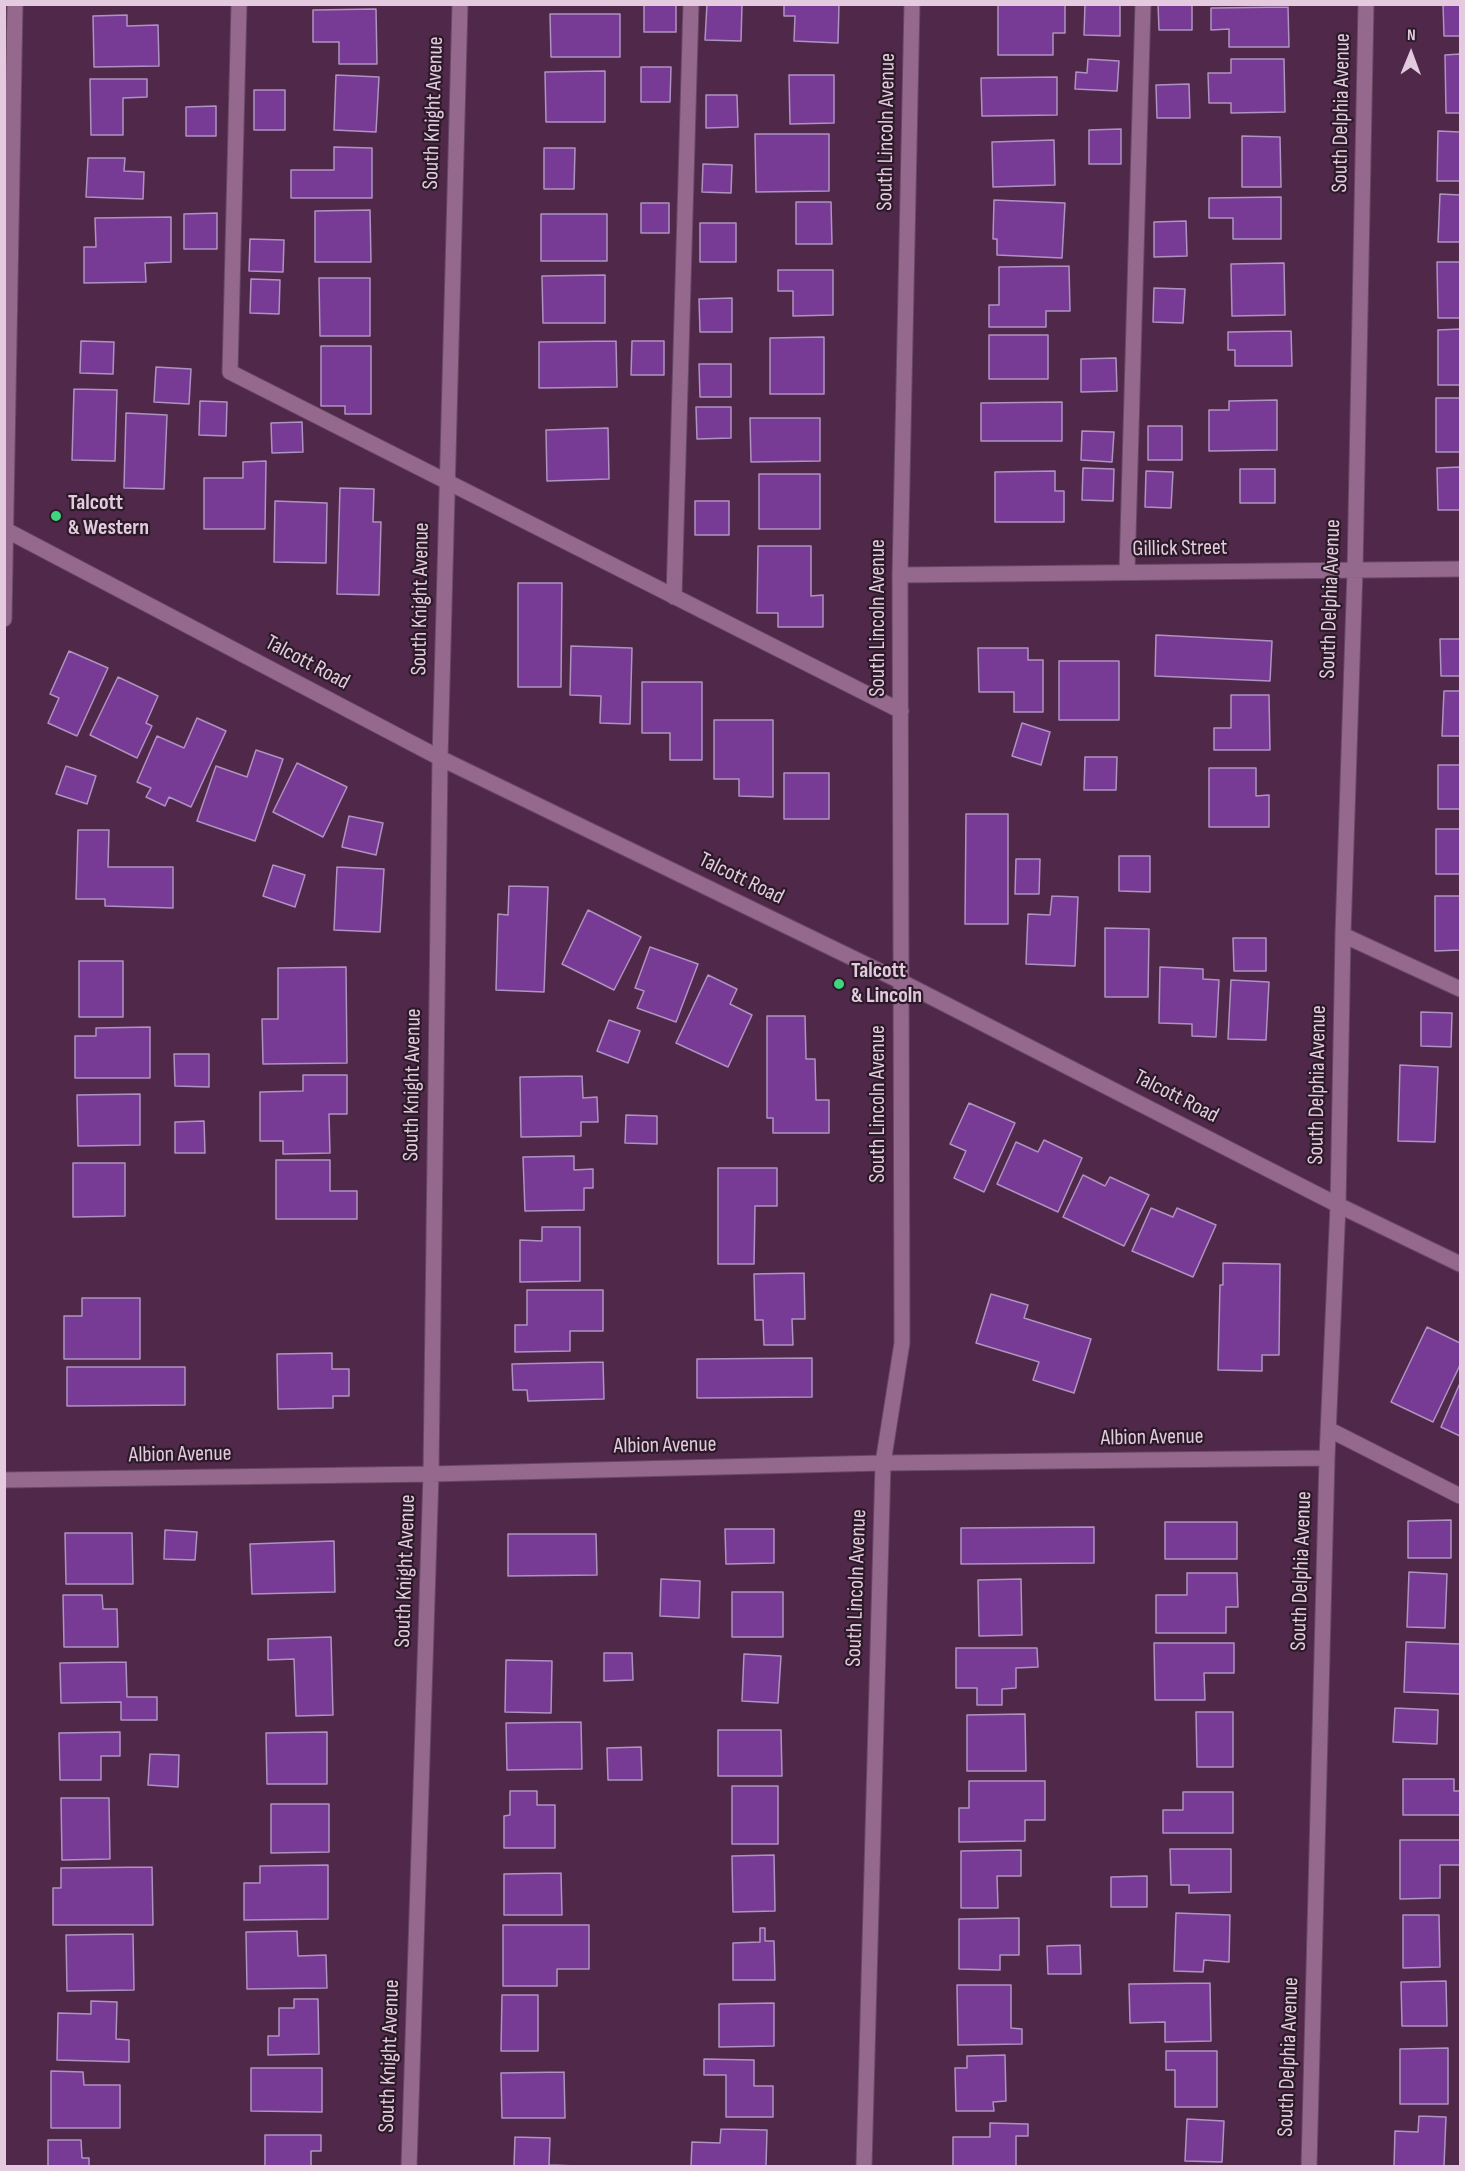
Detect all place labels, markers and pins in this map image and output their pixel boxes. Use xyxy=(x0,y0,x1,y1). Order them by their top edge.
place label: Talcott & Western xyxy=(68,490,149,542)
marker: Talcott & Western xyxy=(49,509,63,523)
place label: Talcott & Lincoln xyxy=(851,958,922,1010)
marker: Talcott & Lincoln xyxy=(832,977,846,991)

